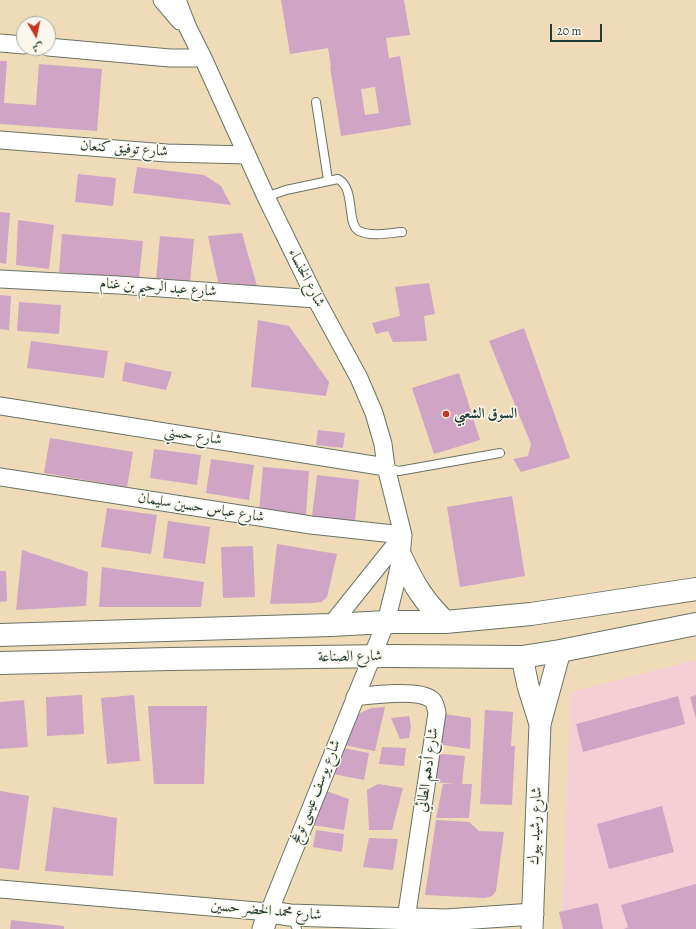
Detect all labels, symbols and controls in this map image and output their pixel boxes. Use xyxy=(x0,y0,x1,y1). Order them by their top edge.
north arrow xyxy=(16,16,56,56)
scale bar xyxy=(552,16,604,42)
text: 20 m xyxy=(557,23,581,39)
text: ش xyxy=(31,39,44,56)
street label: شارع توفيق كنعان xyxy=(79,137,169,161)
street label: شارع الخنساء xyxy=(284,246,328,310)
street label: شارع عبد الرحيم بن غنام xyxy=(99,275,217,301)
place label: السوق الشعبي xyxy=(454,405,517,423)
marker: السوق الشعبي xyxy=(441,409,451,419)
street label: شارع حسني xyxy=(163,423,223,449)
street label: شارع عباس حسين سليمان xyxy=(136,489,266,527)
street label: شارع الصناعة xyxy=(318,647,382,667)
street label: شارع أدهم الطائي xyxy=(413,726,443,814)
street label: شارع يوسف عيسى توغج xyxy=(287,737,345,847)
street label: شارع رشيد بيوك xyxy=(526,786,546,866)
street label: شارع محمد الخضر حسين xyxy=(210,897,322,925)

